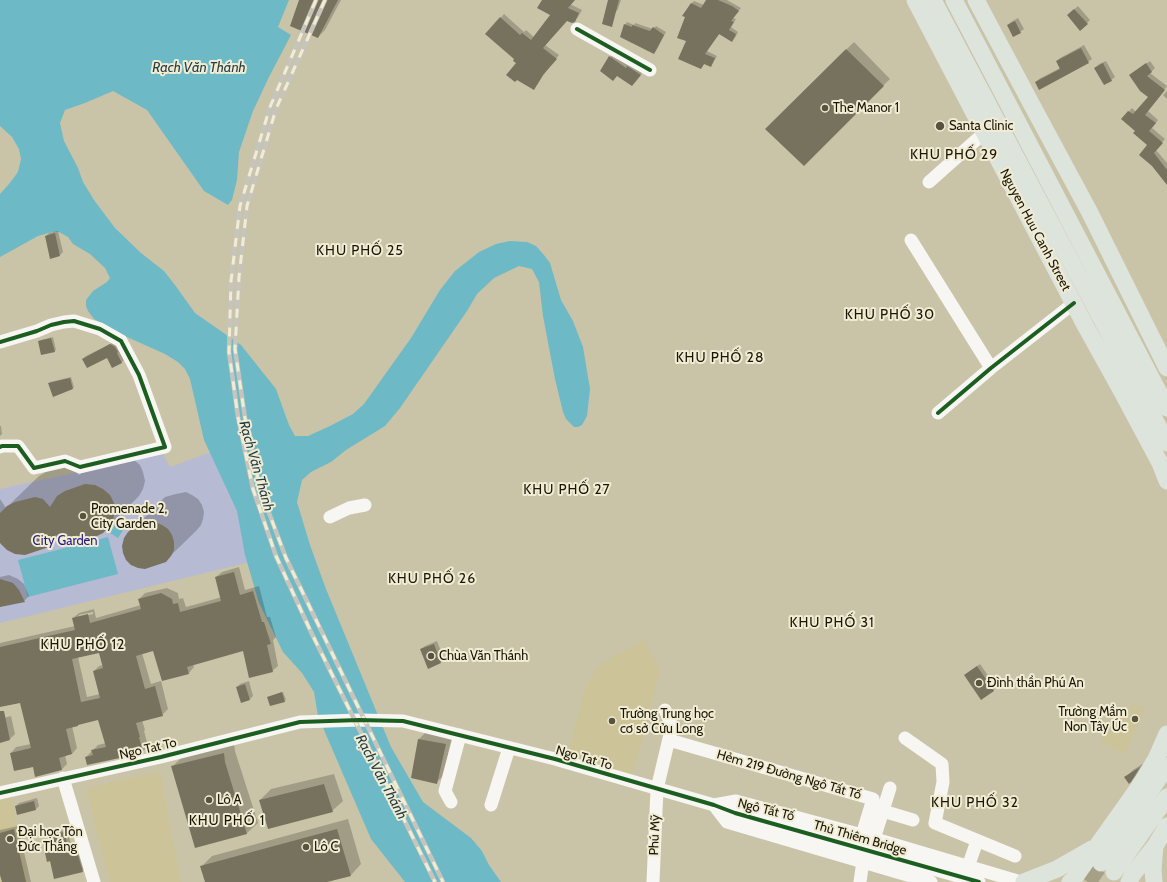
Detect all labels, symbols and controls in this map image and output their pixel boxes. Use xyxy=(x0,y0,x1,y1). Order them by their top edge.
water label: Rạch Văn Thánh xyxy=(152,60,246,76)
place label: The Manor 1 xyxy=(833,100,899,116)
marker: The Manor 1 xyxy=(820,103,830,113)
place label: Santa Clinic xyxy=(949,118,1013,134)
marker: Santa Clinic xyxy=(934,120,946,132)
district label: KHU PHỐ 29 xyxy=(910,147,998,163)
street label: Nguyen Huu Canh Street xyxy=(996,166,1074,294)
district label: KHU PHỐ 25 xyxy=(316,243,404,259)
district label: KHU PHỐ 30 xyxy=(845,307,935,323)
district label: KHU PHỐ 28 xyxy=(676,350,764,366)
water label: Rạch Văn Thánh xyxy=(235,419,277,513)
district label: KHU PHỐ 27 xyxy=(523,482,611,498)
place label: Promenade 2, City Garden xyxy=(91,501,167,532)
marker: Promenade 2, City Garden xyxy=(78,511,88,521)
park label: City Garden xyxy=(32,533,98,549)
district label: KHU PHỐ 26 xyxy=(388,571,476,587)
district label: KHU PHỐ 31 xyxy=(789,615,875,631)
district label: KHU PHỐ 12 xyxy=(41,637,125,653)
place label: Chùa Văn Thánh xyxy=(439,648,528,664)
marker: Chùa Văn Thánh xyxy=(426,651,436,661)
place label: Đình thần Phú An xyxy=(987,675,1084,691)
marker: Đình thần Phú An xyxy=(974,678,984,688)
place label: Trường Mầm Non Tây Úc xyxy=(1058,704,1127,735)
place label: Trường Trung học cơ sở Cửu Long xyxy=(620,706,714,737)
marker: Trường Mầm Non Tây Úc xyxy=(1130,714,1140,724)
marker: Trường Trung học cơ sở Cửu Long xyxy=(607,716,617,726)
water label: Rạch Văn Thánh xyxy=(352,732,410,822)
street label: Ngo Tat To xyxy=(118,735,178,763)
street label: Ngo Tat To xyxy=(554,742,614,774)
street label: Hẻm 219 Đường Ngô Tất Tố xyxy=(715,747,863,803)
place label: Lô A xyxy=(217,792,241,808)
marker: Lô A xyxy=(204,795,214,805)
street label: Ngô Tất Tố xyxy=(736,795,796,825)
district label: KHU PHỐ 32 xyxy=(931,795,1019,811)
district label: KHU PHỐ 1 xyxy=(189,813,265,829)
street label: Phú Mỹ xyxy=(646,814,664,856)
street label: Thủ Thiêm Bridge xyxy=(812,817,908,859)
place label: Đại học Tôn Đức Thắng xyxy=(18,824,83,855)
marker: Đại học Tôn Đức Thắng xyxy=(5,834,15,844)
place label: Lô C xyxy=(314,839,338,855)
marker: Lô C xyxy=(301,842,311,852)

